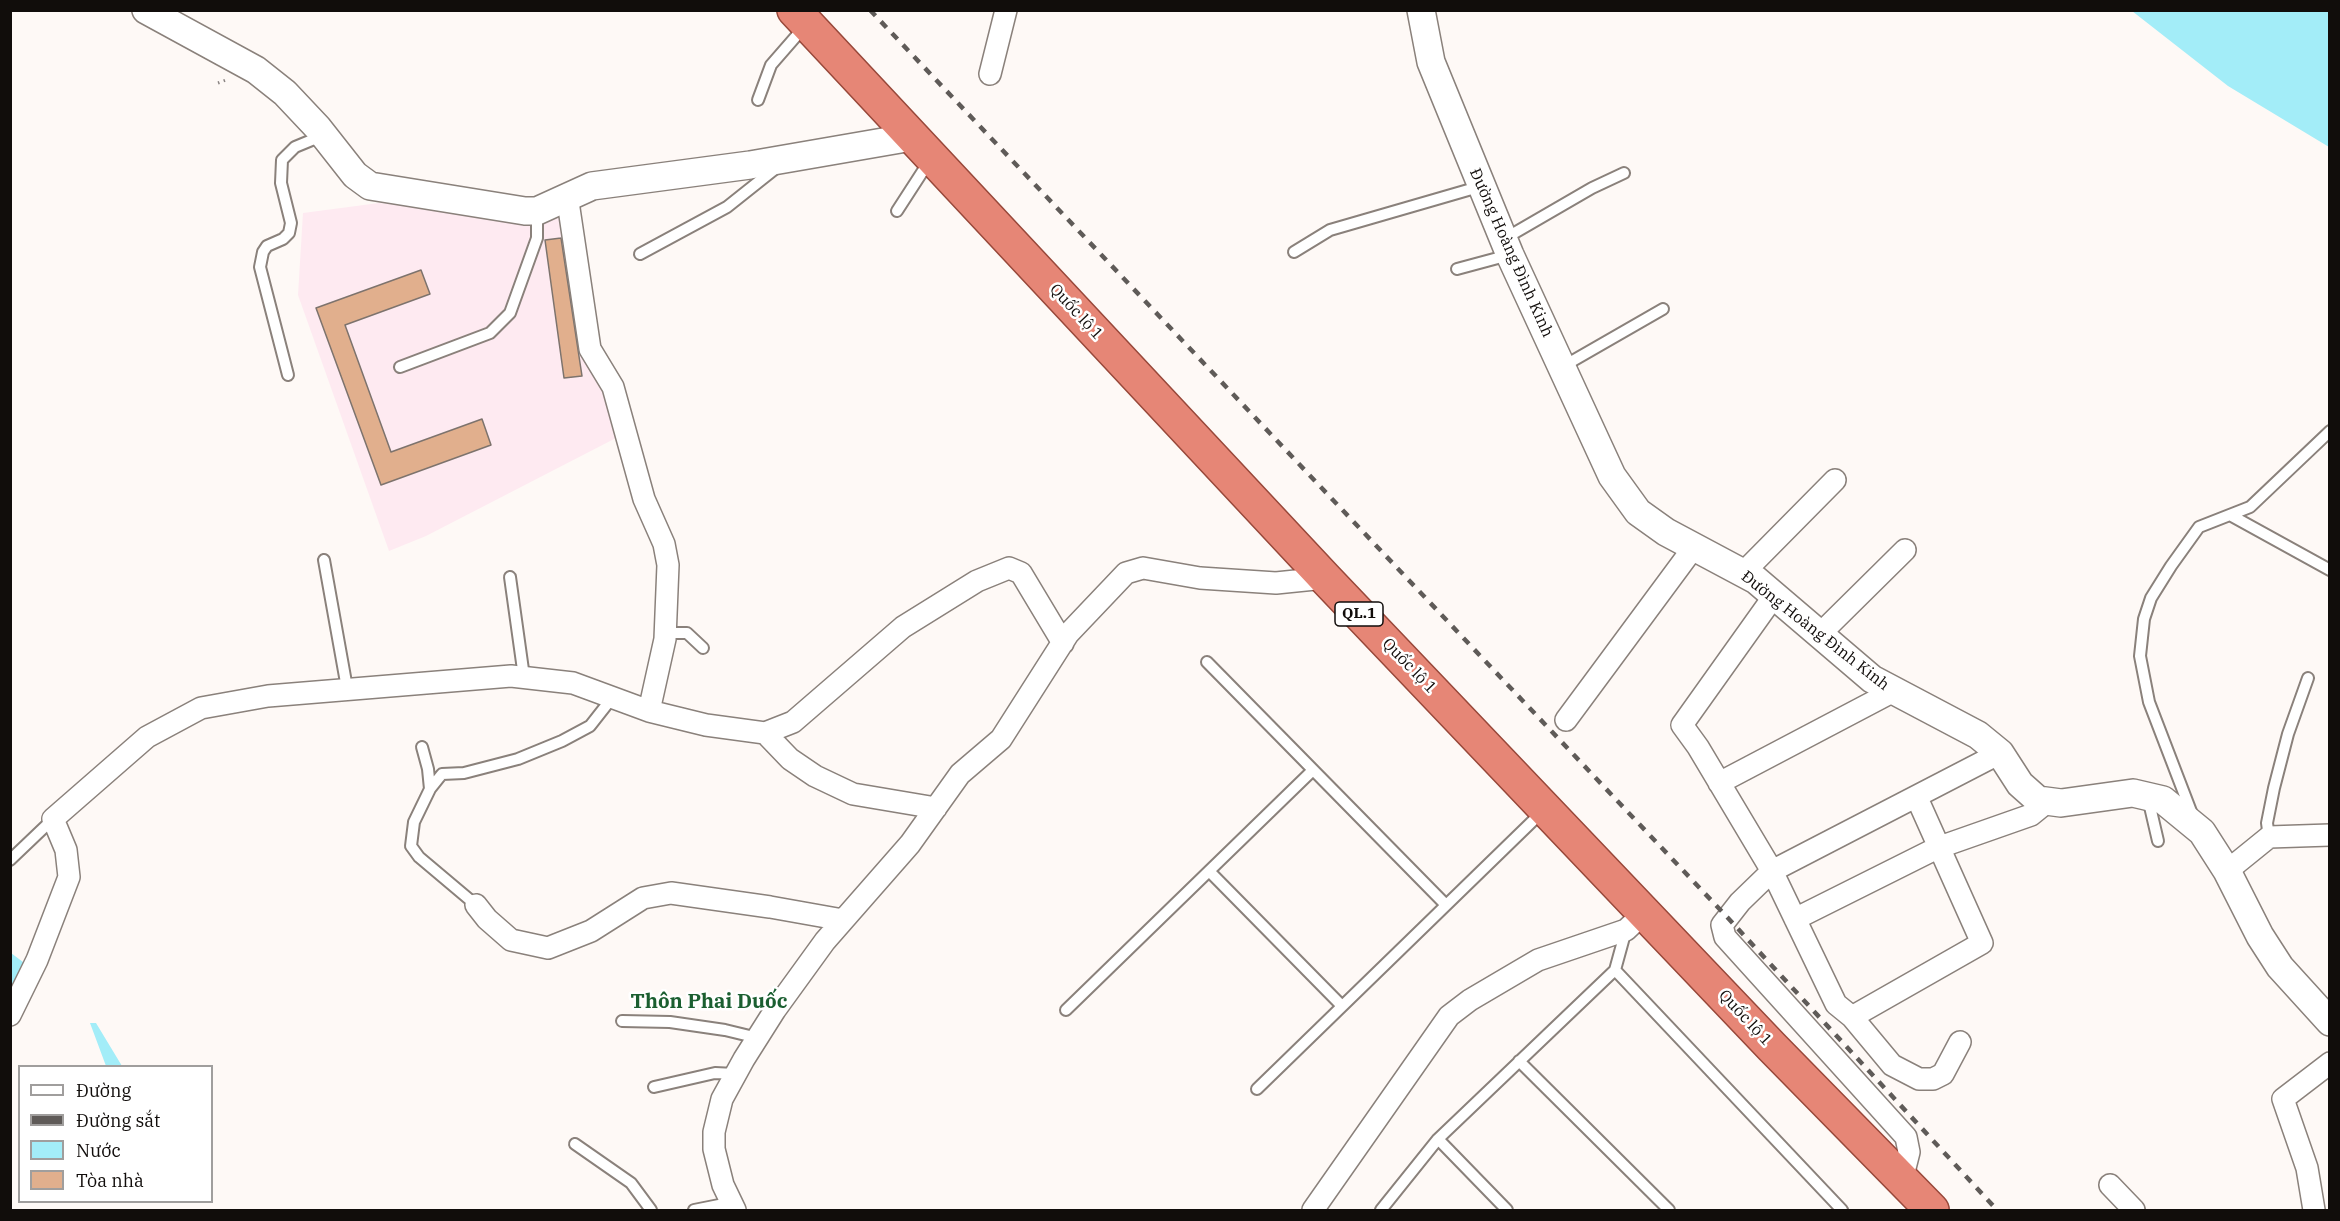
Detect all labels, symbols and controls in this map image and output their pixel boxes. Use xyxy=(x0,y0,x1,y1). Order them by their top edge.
street label: Đường Hoàng Đình Kinh xyxy=(1465,166,1557,340)
street label: Quốc lộ 1 xyxy=(1045,280,1107,344)
street label: Đường Hoàng Đình Kinh xyxy=(1737,567,1893,695)
road number: QL.1 xyxy=(1335,602,1383,626)
street label: Quốc lộ 1 xyxy=(1378,634,1440,698)
street label: Quốc lộ 1 xyxy=(1714,986,1776,1050)
district label: Thôn Phai Duốc xyxy=(631,990,787,1014)
legend xyxy=(18,1065,213,1203)
text: Đường xyxy=(76,1079,131,1102)
text: Đường sắt xyxy=(76,1109,160,1132)
text: Nước xyxy=(76,1139,121,1162)
text: Tòa nhà xyxy=(76,1169,144,1192)

